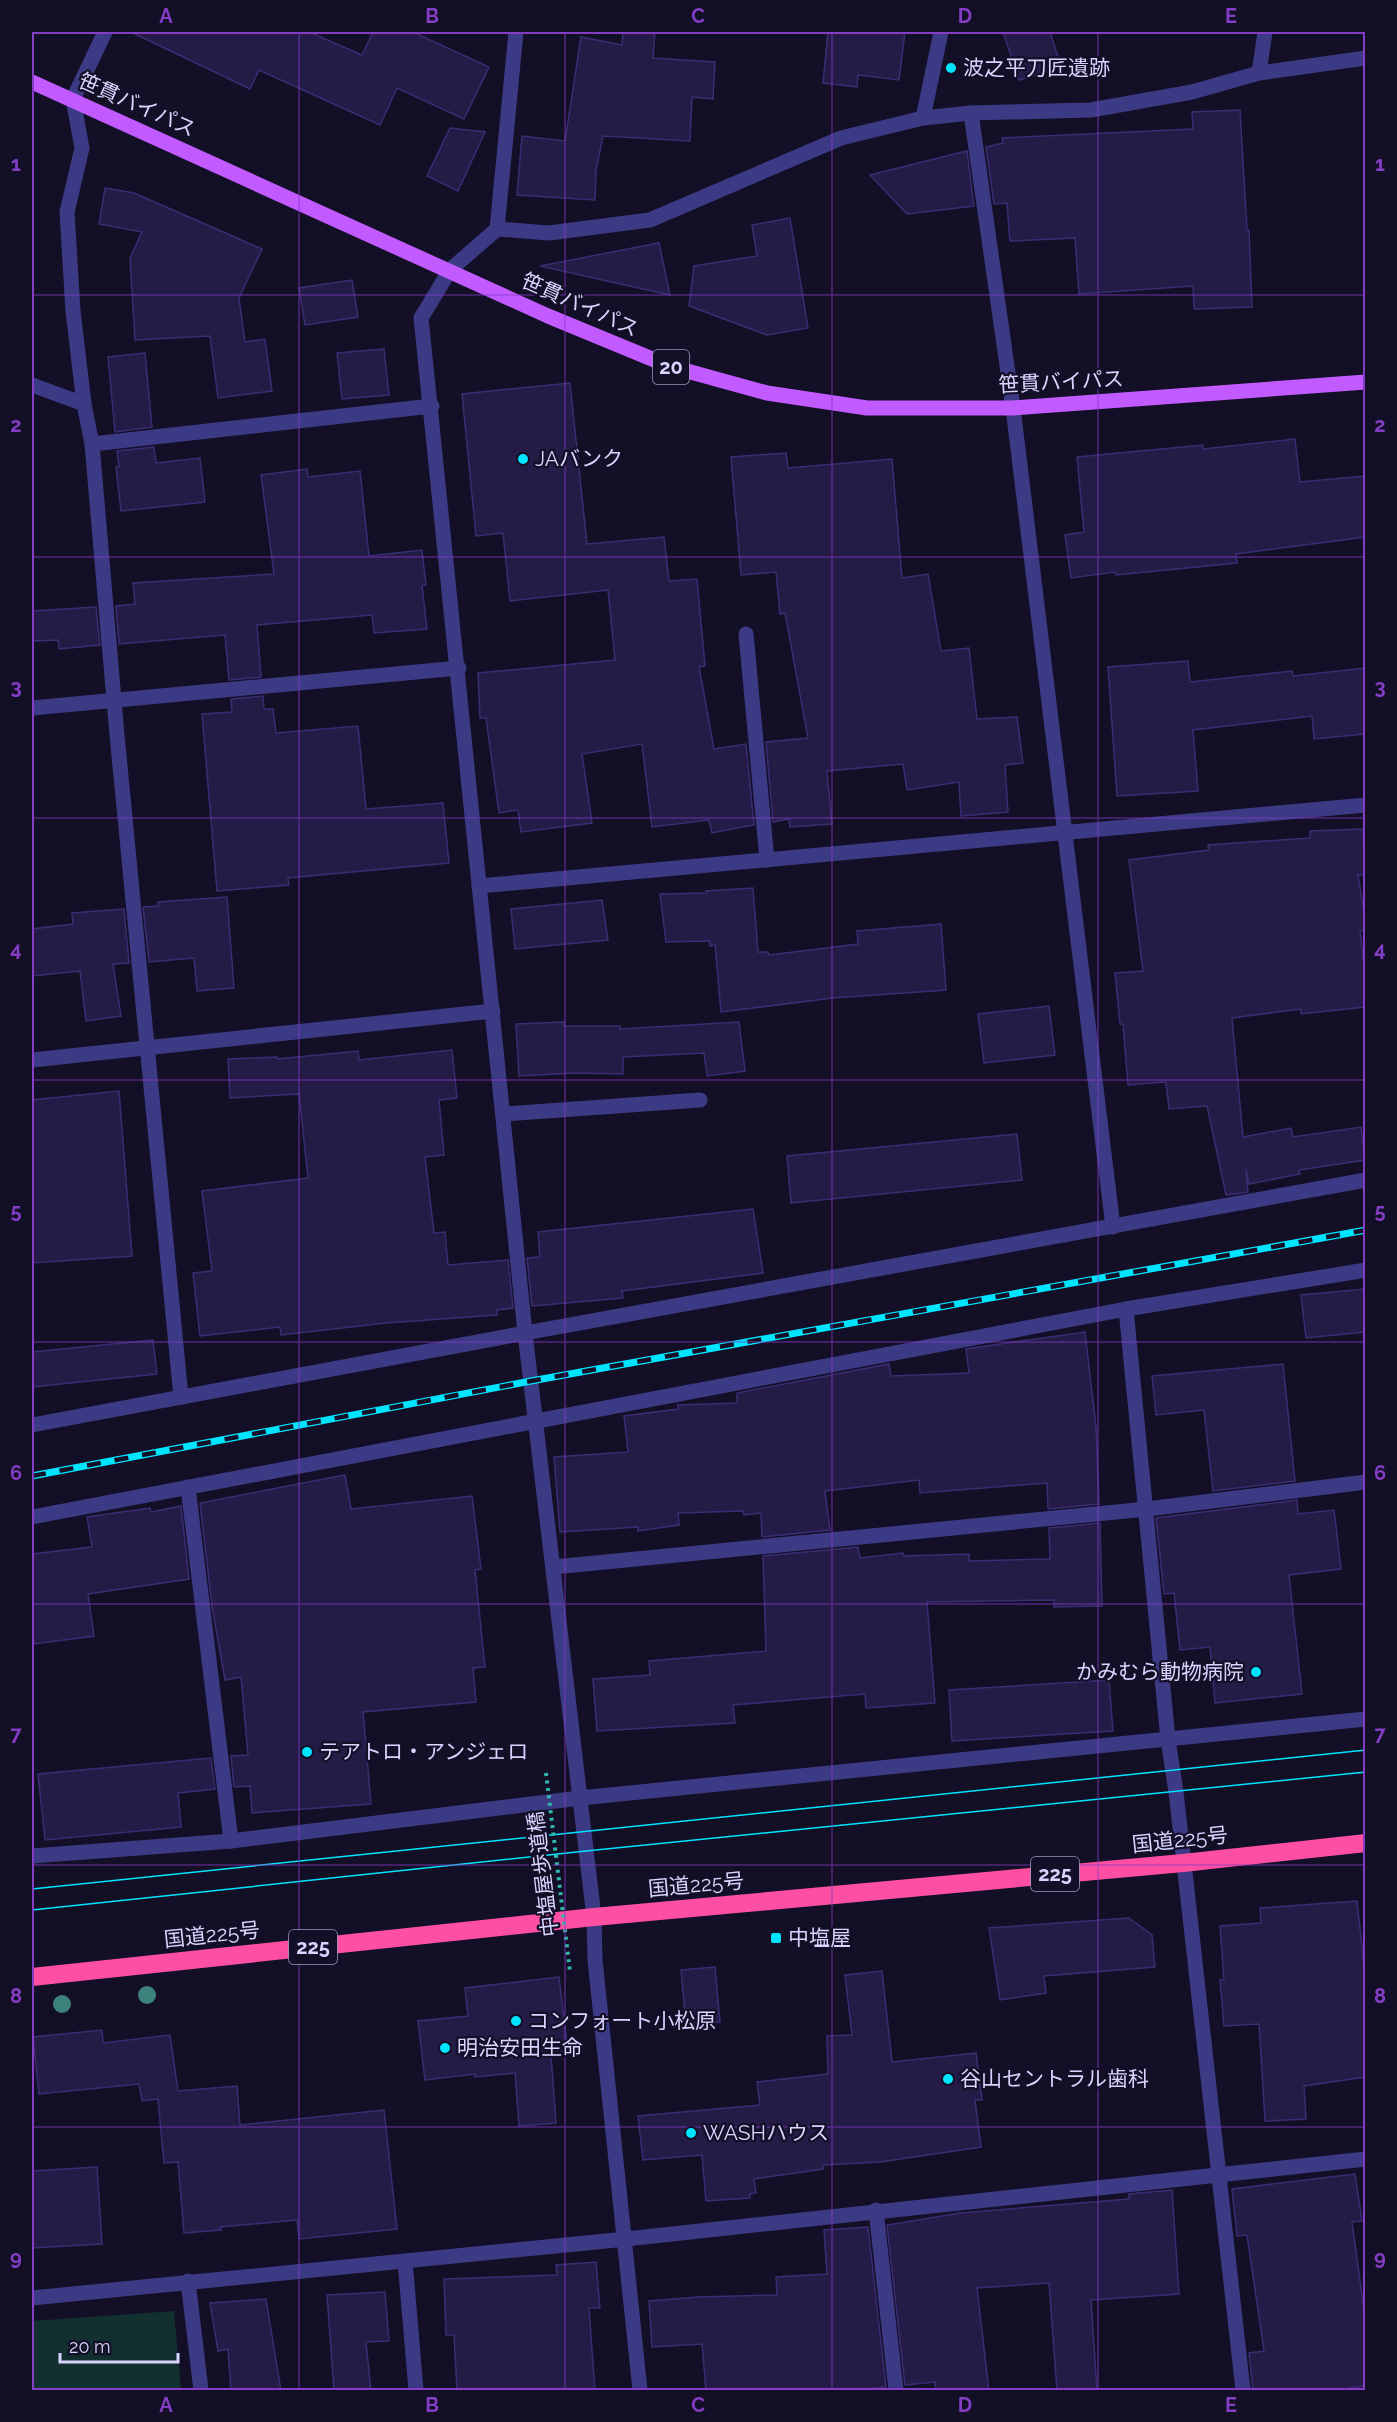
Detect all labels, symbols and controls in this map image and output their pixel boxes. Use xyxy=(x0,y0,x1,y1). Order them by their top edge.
text: A xyxy=(159,4,173,28)
text: B xyxy=(425,4,439,28)
text: C xyxy=(691,4,705,28)
text: D xyxy=(958,4,972,28)
text: E xyxy=(1225,4,1237,28)
place label: 波之平刀匠遺跡 xyxy=(963,55,1110,80)
marker: 波之平刀匠遺跡 xyxy=(944,61,958,75)
street label: 笹貫バイパス xyxy=(75,68,200,142)
text: 1 xyxy=(11,152,21,176)
text: 1 xyxy=(1375,152,1385,176)
street label: 笹貫バイパス xyxy=(518,268,643,342)
road number: 20 xyxy=(653,350,689,384)
street label: 笹貫バイパス xyxy=(998,366,1124,397)
text: 2 xyxy=(10,413,22,437)
text: 2 xyxy=(1374,413,1386,437)
place label: JAバンク xyxy=(535,446,623,471)
marker: JAバンク xyxy=(516,452,530,466)
text: 3 xyxy=(10,675,22,699)
text: 3 xyxy=(1374,675,1386,699)
text: 4 xyxy=(10,937,22,961)
text: 4 xyxy=(1374,937,1386,961)
text: 5 xyxy=(10,1199,22,1223)
text: 5 xyxy=(1374,1199,1386,1223)
text: 6 xyxy=(10,1461,22,1485)
text: 6 xyxy=(1374,1461,1386,1485)
place label: かみむら動物病院 xyxy=(1076,1659,1244,1684)
marker: かみむら動物病院 xyxy=(1249,1665,1263,1679)
text: 7 xyxy=(10,1722,22,1746)
text: 7 xyxy=(1374,1722,1386,1746)
place label: テアトロ・アンジェロ xyxy=(319,1739,528,1764)
marker: テアトロ・アンジェロ xyxy=(300,1745,314,1759)
street label: 中塩屋歩道橋 xyxy=(522,1810,563,1938)
street label: 国道225号 xyxy=(1131,1822,1229,1857)
road number: 225 xyxy=(1031,1857,1079,1891)
street label: 国道225号 xyxy=(647,1868,745,1901)
street label: 国道225号 xyxy=(163,1917,261,1952)
place label: 中塩屋 xyxy=(788,1925,851,1950)
road number: 225 xyxy=(289,1930,337,1964)
marker: 中塩屋 xyxy=(769,1931,783,1945)
text: 8 xyxy=(10,1984,22,2008)
text: 8 xyxy=(1374,1984,1386,2008)
place label: コンフォート小松原 xyxy=(528,2008,716,2033)
marker: コンフォート小松原 xyxy=(509,2014,523,2028)
place label: 明治安田生命 xyxy=(457,2035,583,2060)
marker: 明治安田生命 xyxy=(438,2041,452,2055)
place label: 谷山セントラル歯科 xyxy=(960,2066,1149,2091)
marker: 谷山セントラル歯科 xyxy=(941,2072,955,2086)
place label: WASHハウス xyxy=(703,2120,829,2145)
marker: WASHハウス xyxy=(684,2126,698,2140)
text: 9 xyxy=(10,2246,22,2270)
text: 9 xyxy=(1374,2246,1386,2270)
scale bar xyxy=(60,2326,178,2364)
text: 20 m xyxy=(69,2336,111,2357)
text: A xyxy=(159,2393,173,2417)
text: B xyxy=(425,2393,439,2417)
text: C xyxy=(691,2393,705,2417)
text: D xyxy=(958,2393,972,2417)
text: E xyxy=(1225,2393,1237,2417)

